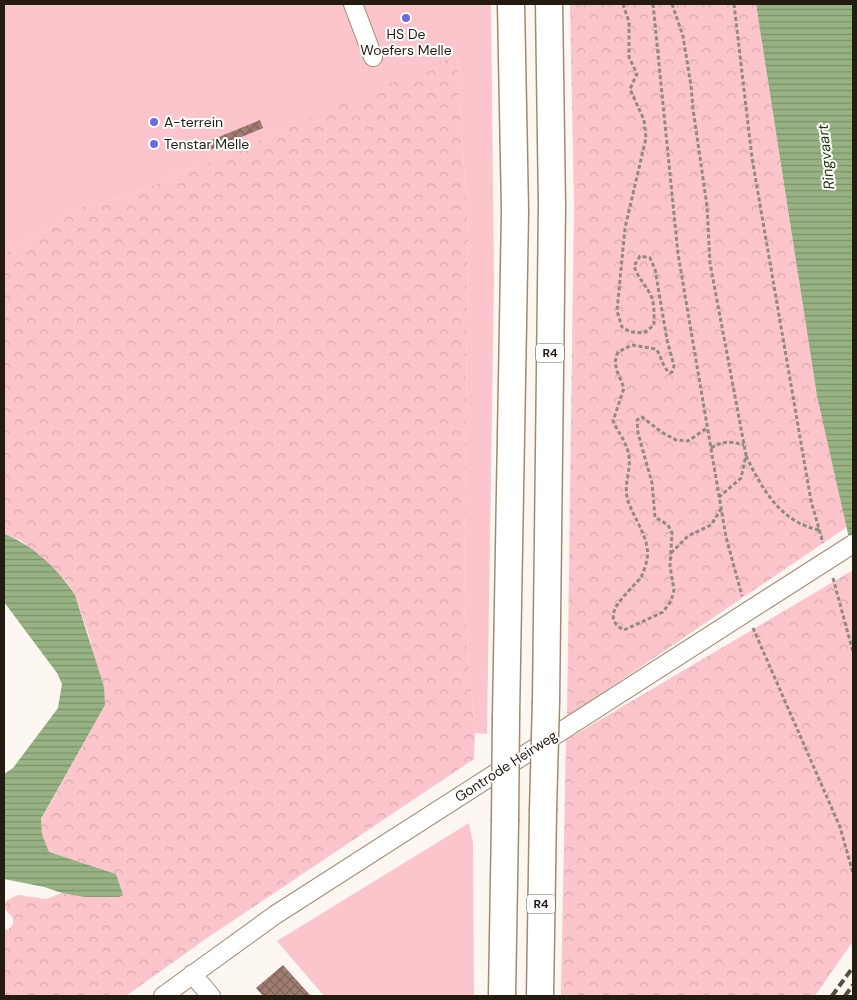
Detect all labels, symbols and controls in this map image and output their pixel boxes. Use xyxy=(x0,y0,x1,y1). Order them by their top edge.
marker: HS De Woefers Melle xyxy=(400,12,412,24)
place label: HS De Woefers Melle xyxy=(360,25,452,59)
place label: A-terrein xyxy=(164,113,223,131)
marker: A-terrein xyxy=(148,116,160,128)
water label: Ringvaart xyxy=(813,123,839,191)
place label: Tenstar Melle xyxy=(164,135,249,153)
marker: Tenstar Melle xyxy=(148,138,160,150)
road number: R4 xyxy=(536,343,564,362)
street label: Gontrode Heirweg xyxy=(451,726,561,806)
road number: R4 xyxy=(527,894,555,914)

